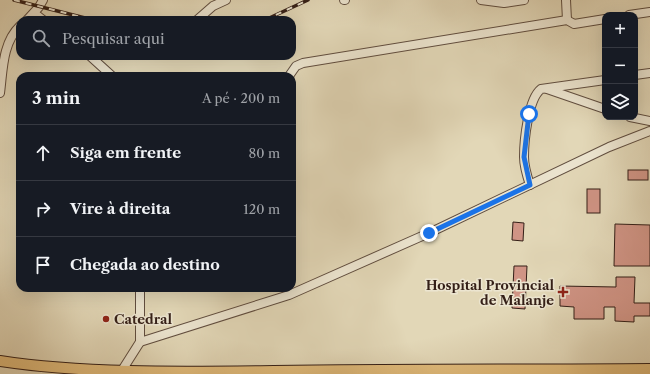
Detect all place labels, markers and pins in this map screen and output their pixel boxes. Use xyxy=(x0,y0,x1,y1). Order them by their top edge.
place label: Hospital Provincial de Malanje xyxy=(426,277,554,308)
marker: Hospital Provincial de Malanje xyxy=(557,286,569,298)
place label: Catedral xyxy=(114,311,172,327)
marker: Catedral xyxy=(101,314,111,324)

